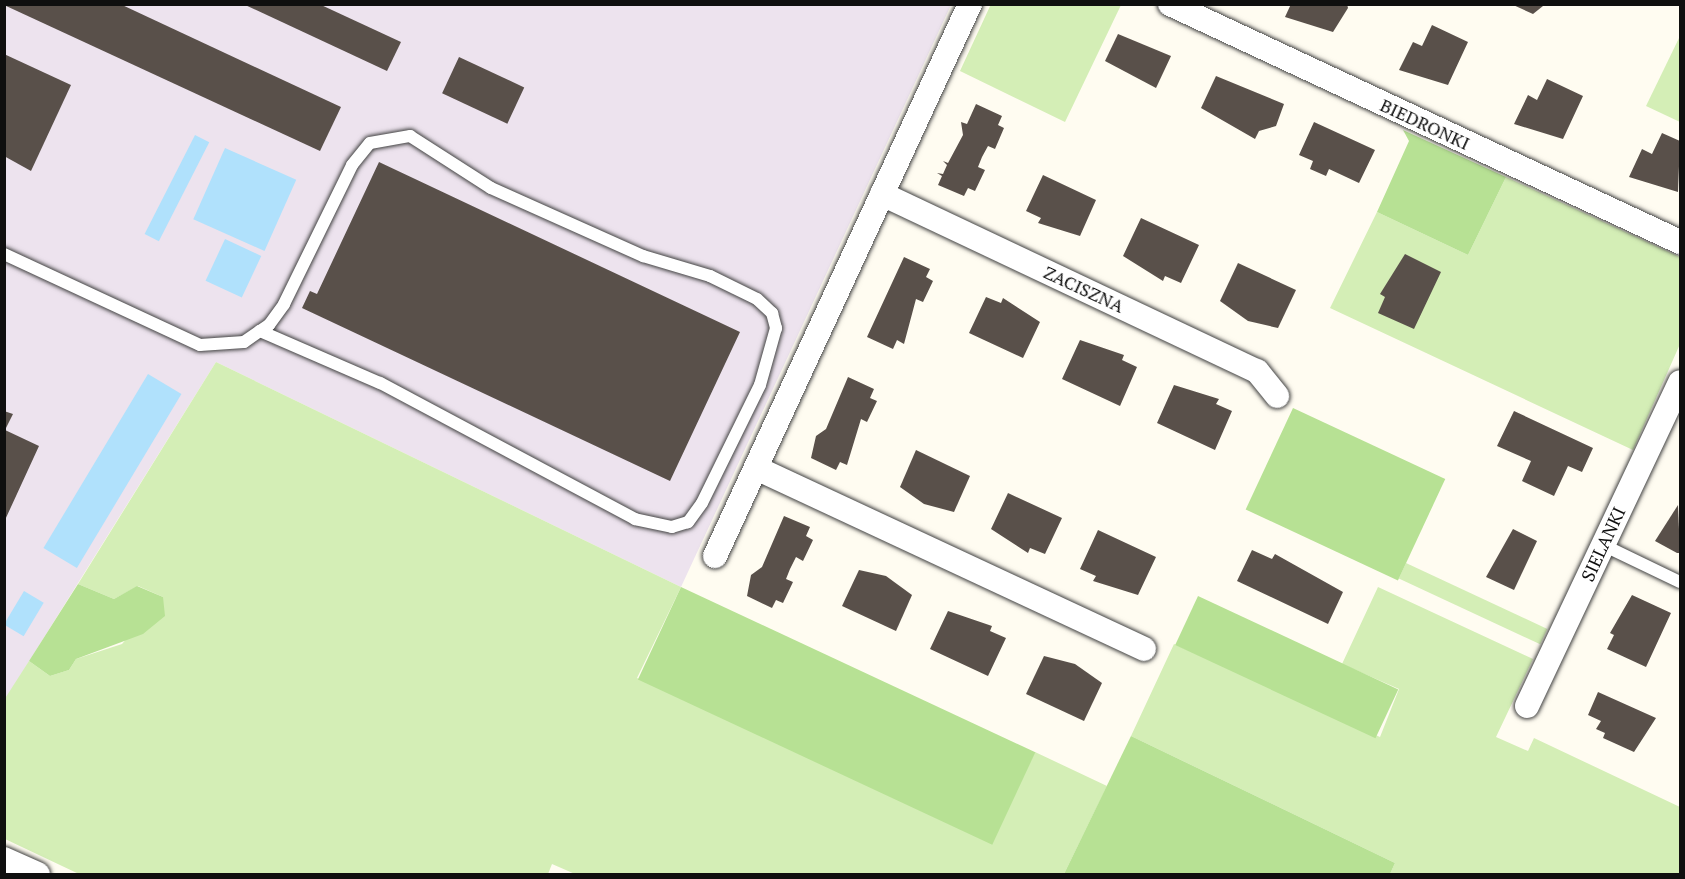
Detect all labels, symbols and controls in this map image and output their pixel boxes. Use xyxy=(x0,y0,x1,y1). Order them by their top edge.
street label: BIEDRONKI xyxy=(1377,94,1473,154)
street label: ZACISZNA xyxy=(1040,261,1128,317)
street label: SIELANKI xyxy=(1576,503,1630,585)

